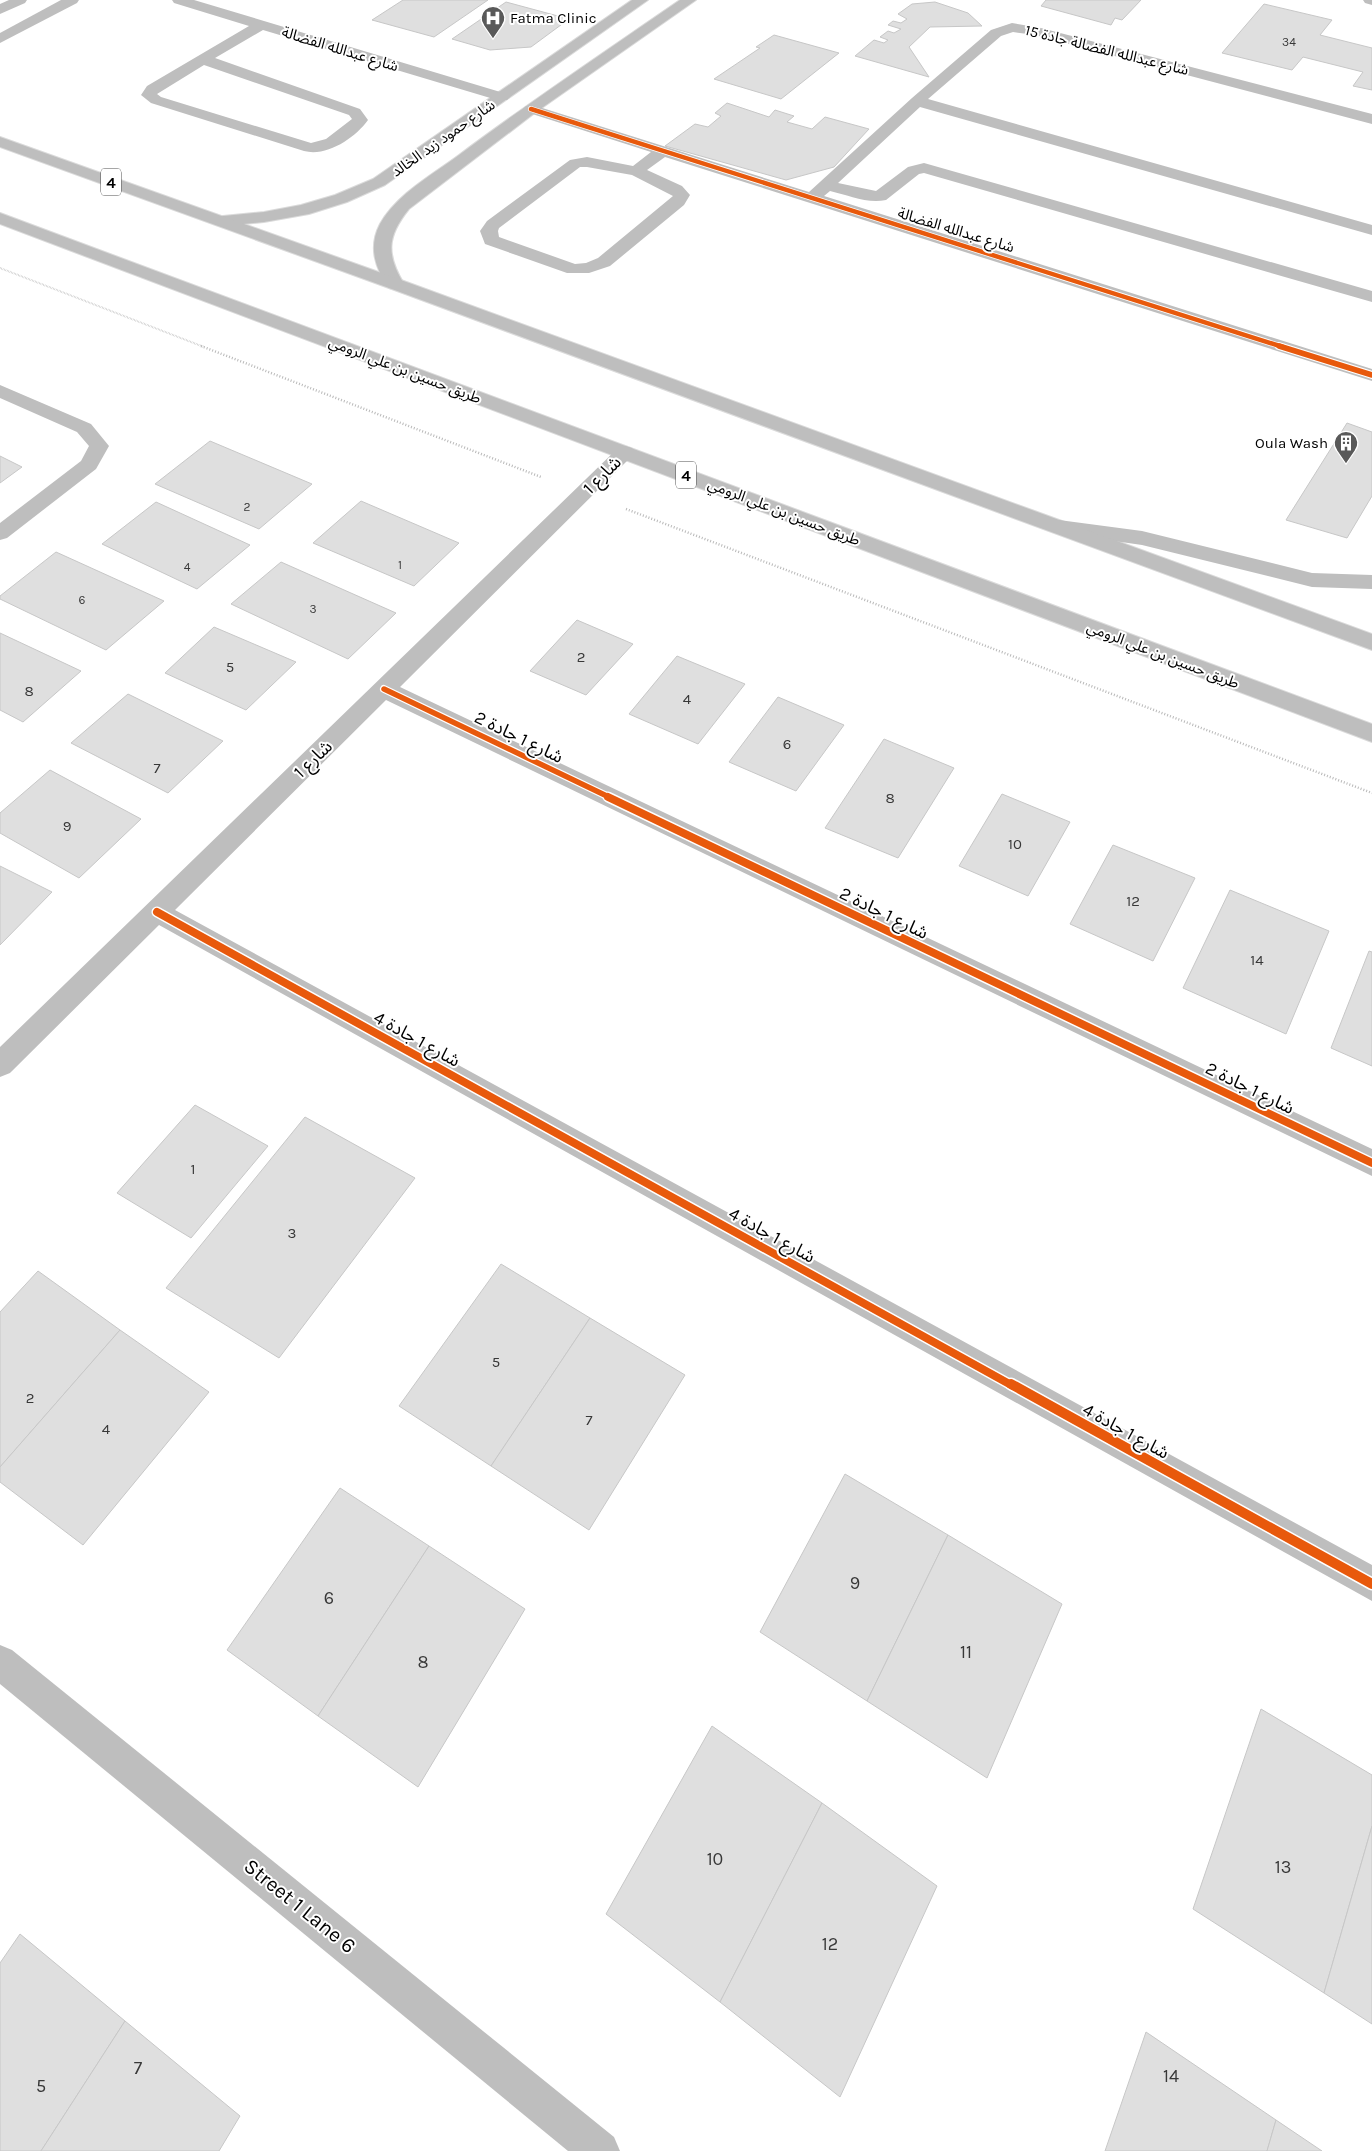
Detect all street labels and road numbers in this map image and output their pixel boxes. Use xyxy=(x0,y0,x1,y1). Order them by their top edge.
street label: شارع عبدالله الفضالة جادة 15 xyxy=(1023,21,1191,82)
street label: شارع عبدالله الفضالة xyxy=(279,23,401,78)
street label: شارع حمود زيد الخالد xyxy=(388,95,500,183)
road number: 4 xyxy=(101,168,121,196)
street label: شارع عبدالله الفضالة xyxy=(895,204,1017,259)
street label: طريق حسين بن علي الرومي xyxy=(325,333,484,410)
street label: شارع 1 xyxy=(578,451,628,501)
road number: 4 xyxy=(676,462,696,488)
street label: طريق حسين بن علي الرومي xyxy=(704,475,863,552)
street label: طريق حسين بن علي الرومي xyxy=(1083,618,1242,695)
street label: شارع 1 جادة 2 xyxy=(470,706,567,771)
street label: شارع 1 xyxy=(289,735,339,785)
street label: شارع 1 جادة 2 xyxy=(835,882,932,947)
street label: شارع 1 جادة 4 xyxy=(368,1006,464,1074)
street label: شارع 1 جادة 2 xyxy=(1201,1057,1298,1122)
street label: شارع 1 جادة 4 xyxy=(723,1202,819,1270)
street label: شارع 1 جادة 4 xyxy=(1077,1398,1173,1466)
street label: Street 1 Lane 6 xyxy=(239,1854,361,1958)

